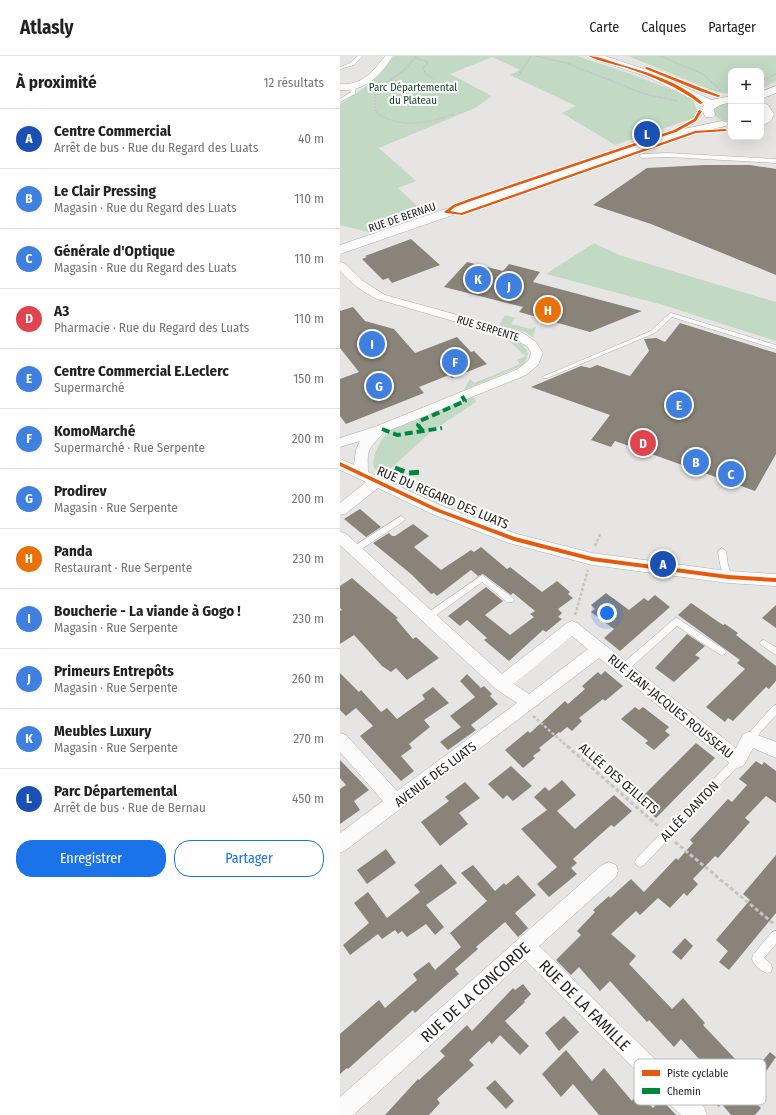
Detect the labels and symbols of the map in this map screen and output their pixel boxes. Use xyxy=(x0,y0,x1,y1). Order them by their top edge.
park label: Parc Départemental du Plateau xyxy=(369,81,457,107)
pin: L xyxy=(634,119,660,149)
street label: RUE DE BERNAU xyxy=(367,200,437,235)
pin: K xyxy=(465,264,491,294)
pin: J xyxy=(496,271,522,301)
pin: H xyxy=(535,295,561,325)
street label: RUE SERPENTE xyxy=(455,313,521,344)
pin: I xyxy=(359,329,385,359)
pin: F xyxy=(442,347,468,377)
pin: G xyxy=(366,371,392,401)
pin: E xyxy=(666,390,692,420)
pin: D xyxy=(630,428,656,458)
pin: B xyxy=(683,447,709,477)
pin: C xyxy=(718,459,744,489)
street label: RUE DU REGARD DES LUATS xyxy=(375,463,511,532)
pin: A xyxy=(650,549,676,579)
your location xyxy=(597,603,617,623)
street label: RUE JEAN-JACQUES ROUSSEAU xyxy=(605,651,736,761)
street label: AVENUE DES LUATS xyxy=(391,739,479,810)
street label: ALLÉE DES ŒILLETS xyxy=(576,740,661,817)
street label: ALLÉE DANTON xyxy=(657,778,722,844)
street label: RUE DE LA CONCORDE xyxy=(417,938,534,1046)
street label: RUE DE LA FAMILLE xyxy=(535,956,634,1055)
legend xyxy=(634,1059,766,1105)
text: Piste cyclable xyxy=(667,1067,728,1080)
text: Chemin xyxy=(667,1085,701,1098)

